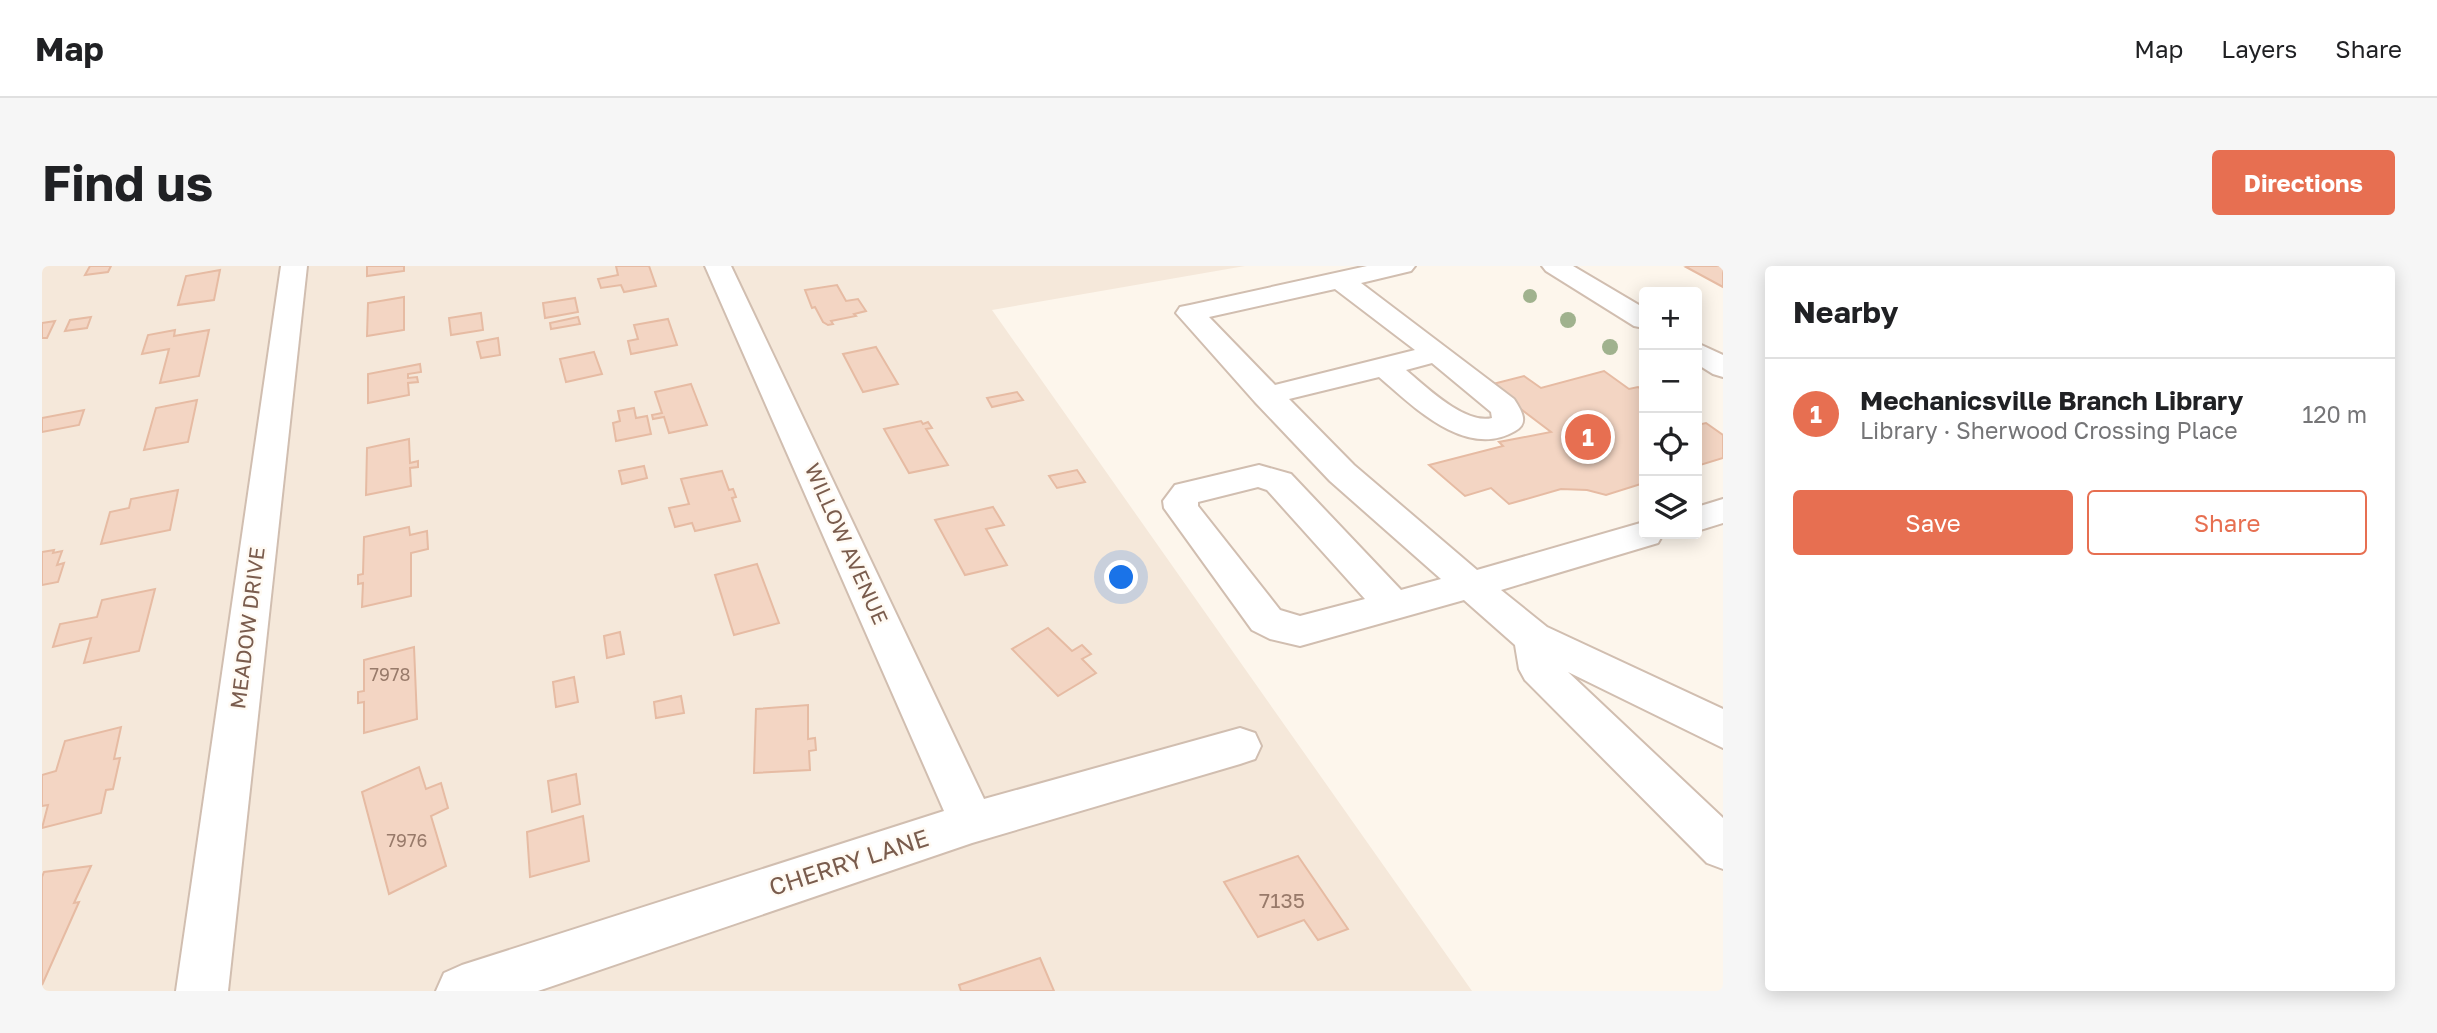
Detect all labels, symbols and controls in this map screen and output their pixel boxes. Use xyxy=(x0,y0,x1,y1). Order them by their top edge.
text: Map xyxy=(35,29,104,68)
text: Map xyxy=(2134,34,2183,63)
text: Layers xyxy=(2221,34,2297,63)
text: Share xyxy=(2335,34,2402,63)
button: Directions xyxy=(2212,150,2395,215)
text: Find us xyxy=(42,153,213,212)
map controls xyxy=(1639,287,1702,539)
button: + xyxy=(1639,287,1702,350)
text: Nearby xyxy=(1793,294,1898,330)
button: − xyxy=(1639,350,1702,413)
text: Mechanicsville Branch Library xyxy=(1860,385,2243,416)
text: 1 xyxy=(1810,400,1822,428)
text: 120 m xyxy=(2302,400,2367,428)
pin: 1 xyxy=(1565,411,1611,463)
button: locate xyxy=(1639,413,1702,476)
text: Library · Sherwood Crossing Place xyxy=(1860,416,2238,444)
street label: WILLOW AVENUE xyxy=(800,459,894,628)
button: layers xyxy=(1639,476,1702,539)
button: Save xyxy=(1793,490,2073,555)
button: Share xyxy=(2087,490,2367,555)
street label: MEADOW DRIVE xyxy=(224,545,270,710)
your location xyxy=(1104,560,1138,594)
house number: 7978 xyxy=(370,663,410,685)
street label: CHERRY LANE xyxy=(765,822,932,901)
house number: 7976 xyxy=(387,829,427,851)
house number: 7135 xyxy=(1259,887,1305,913)

